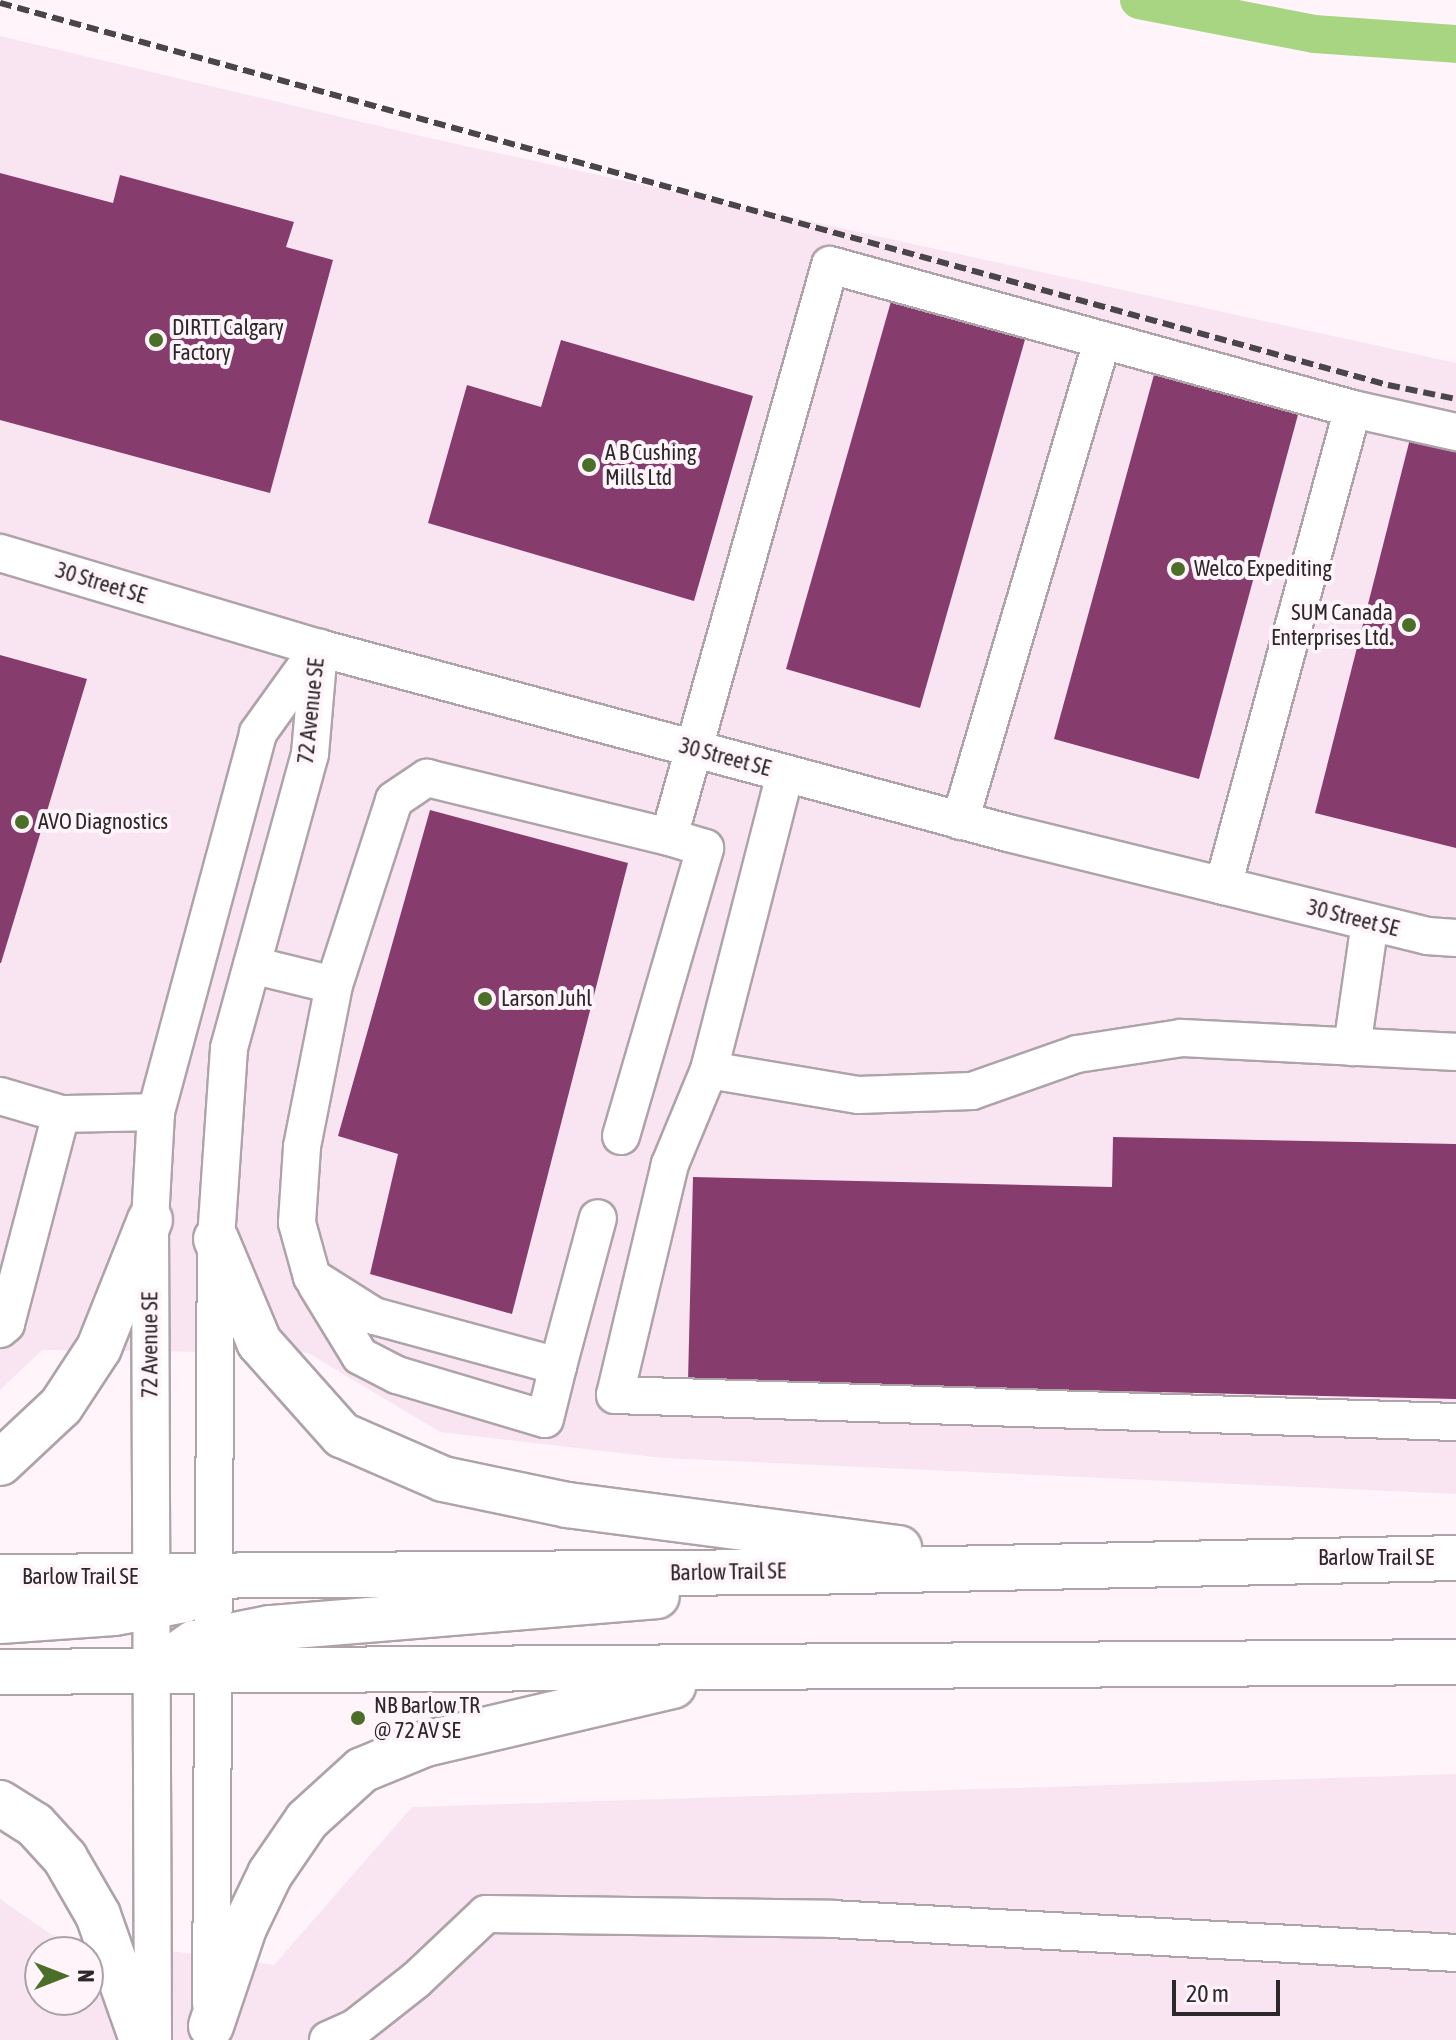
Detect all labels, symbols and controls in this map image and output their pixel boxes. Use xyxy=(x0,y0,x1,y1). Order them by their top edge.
place label: DIRTT Calgary Factory xyxy=(172,314,284,366)
marker: DIRTT Calgary Factory xyxy=(147,331,165,349)
place label: A B Cushing Mills Ltd xyxy=(605,439,696,490)
marker: A B Cushing Mills Ltd xyxy=(580,456,598,474)
place label: Welco Expediting xyxy=(1194,556,1332,582)
street label: 30 Street SE xyxy=(52,557,150,609)
marker: Welco Expediting xyxy=(1169,560,1187,578)
place label: SUM Canada Enterprises Ltd. xyxy=(1271,599,1393,650)
marker: SUM Canada Enterprises Ltd. xyxy=(1400,616,1418,634)
street label: 72 Avenue SE xyxy=(292,657,330,765)
street label: 30 Street SE xyxy=(676,732,774,782)
place label: AVO Diagnostics xyxy=(38,809,168,835)
marker: AVO Diagnostics xyxy=(13,813,31,831)
street label: 30 Street SE xyxy=(1304,894,1402,942)
place label: Larson Juhl xyxy=(501,986,592,1012)
marker: Larson Juhl xyxy=(476,990,494,1008)
street label: 72 Avenue SE xyxy=(137,1292,163,1398)
street label: Barlow Trail SE xyxy=(1318,1545,1434,1571)
street label: Barlow Trail SE xyxy=(670,1558,786,1586)
street label: Barlow Trail SE xyxy=(22,1564,138,1590)
place label: NB Barlow TR @ 72 AV SE xyxy=(374,1692,480,1744)
marker: NB Barlow TR @ 72 AV SE xyxy=(349,1709,367,1727)
north arrow xyxy=(24,1936,104,2016)
scale bar xyxy=(1176,1964,1284,2014)
text: N xyxy=(73,1970,99,1982)
text: 20 m xyxy=(1186,1980,1229,2007)

